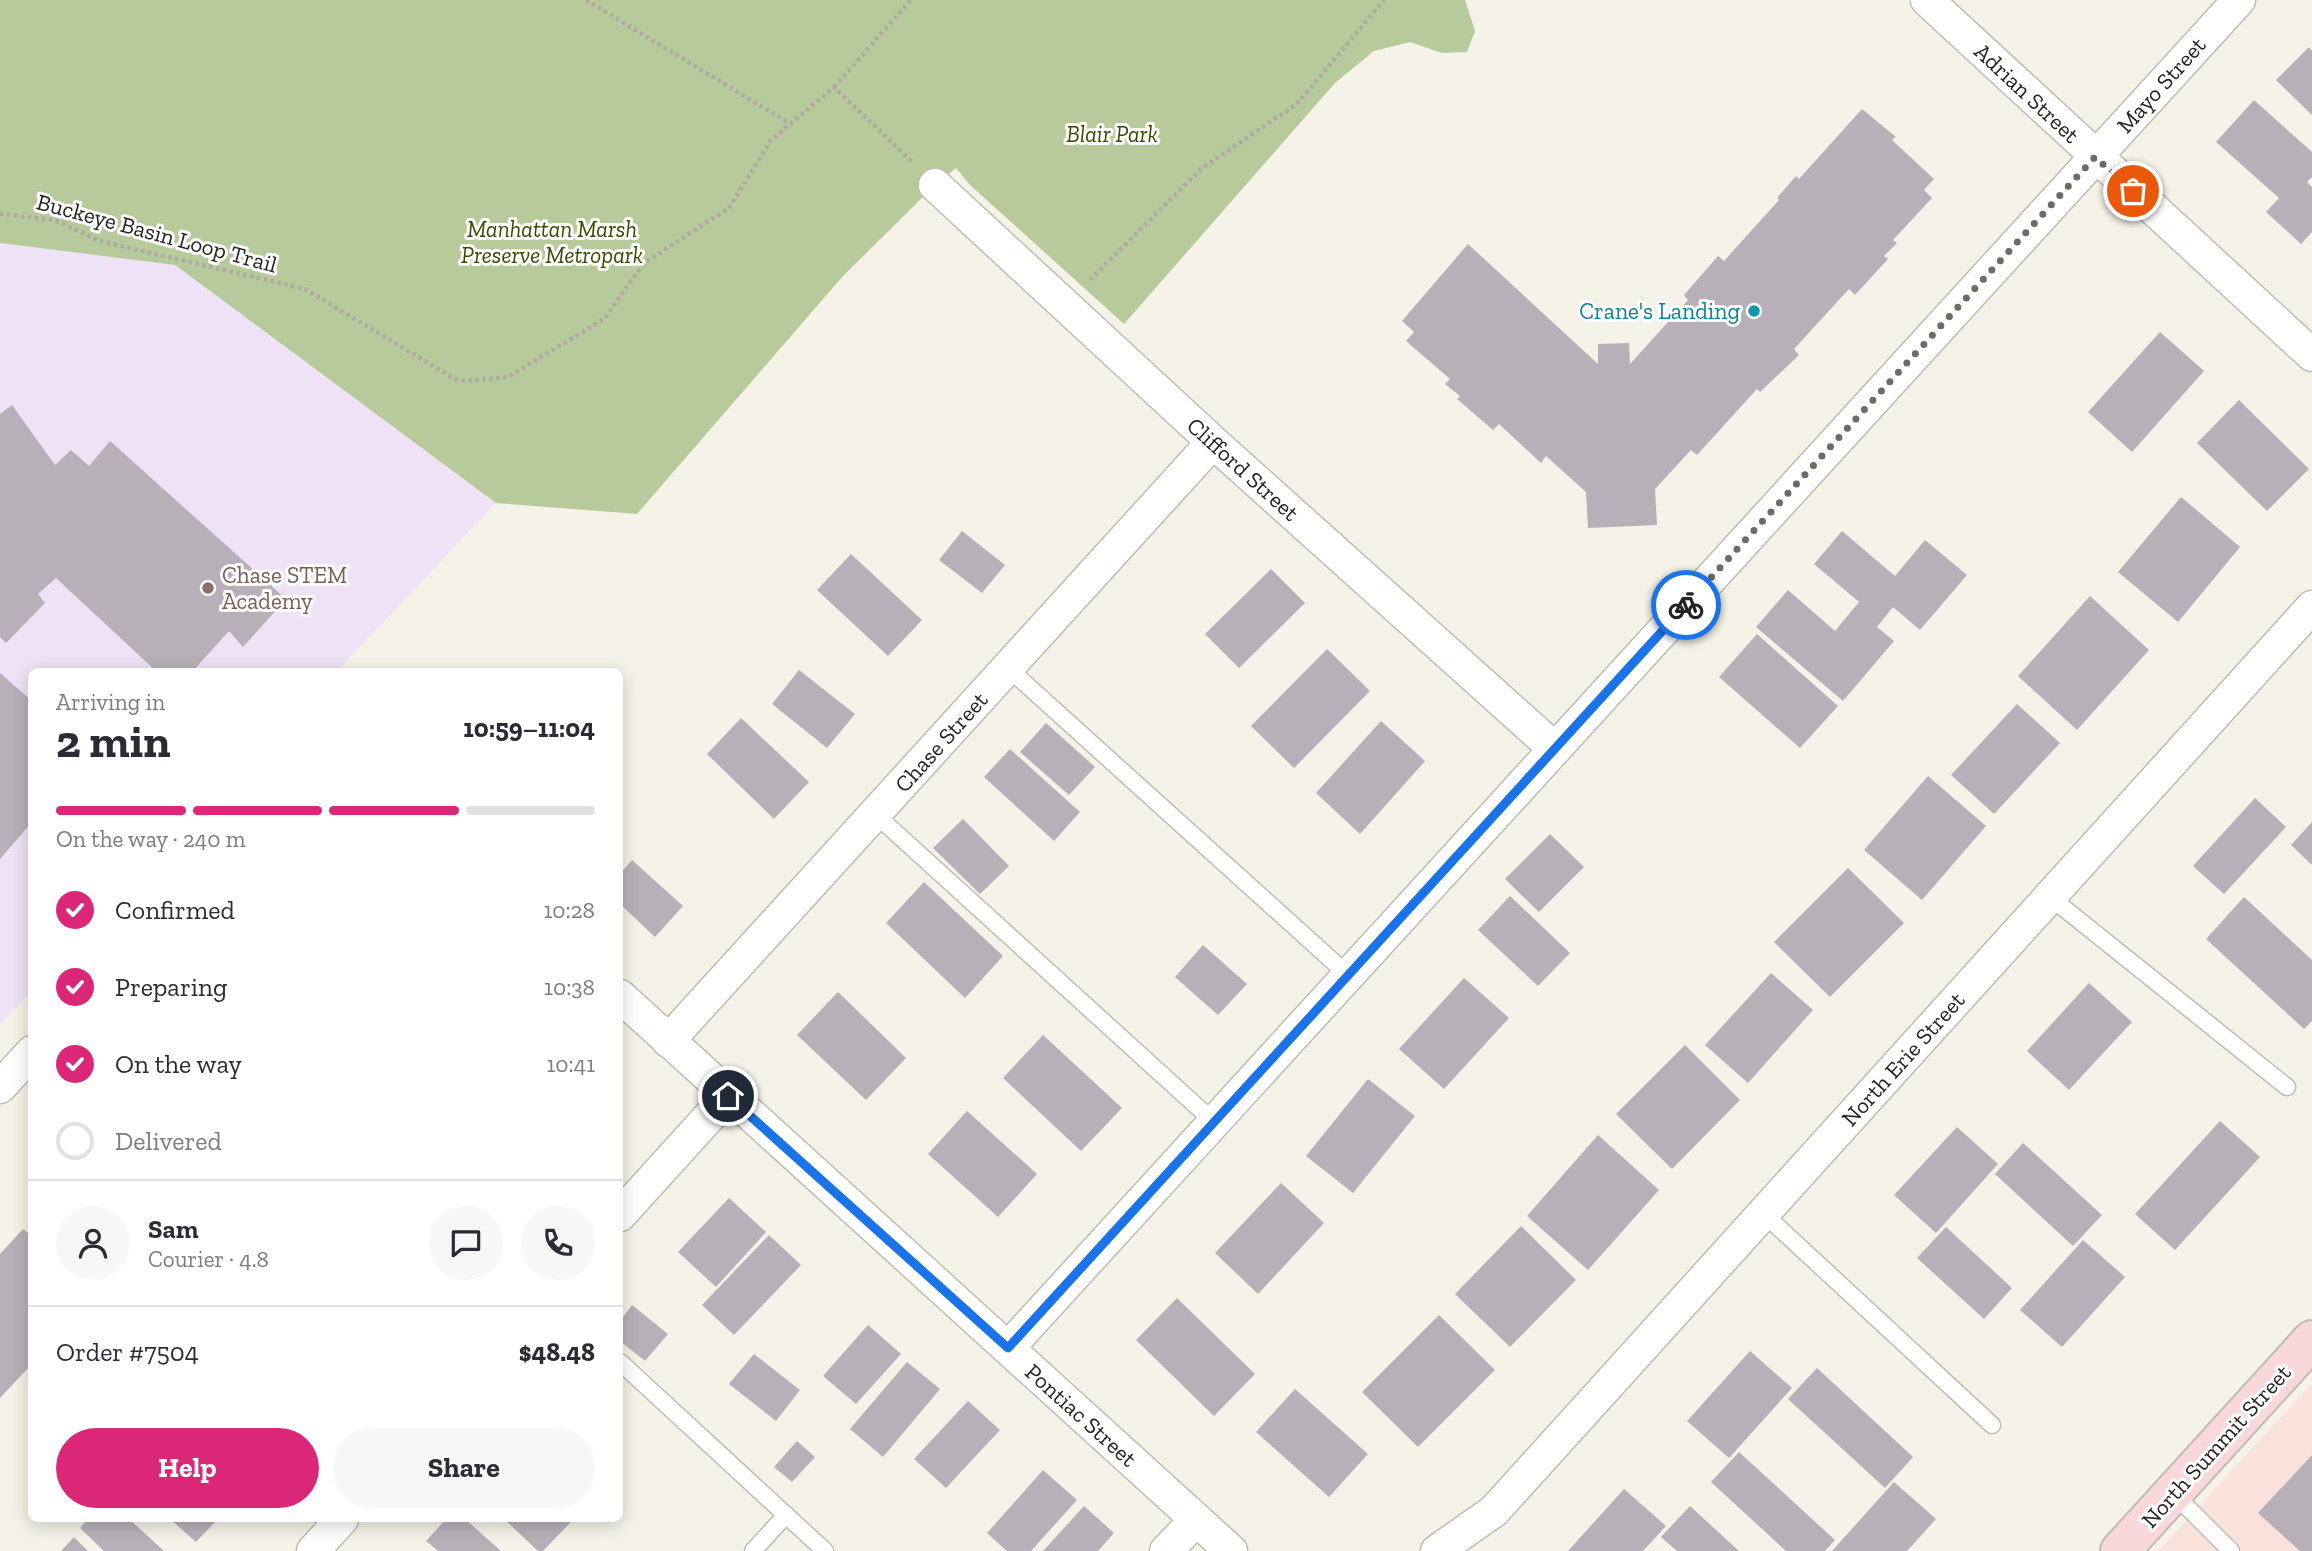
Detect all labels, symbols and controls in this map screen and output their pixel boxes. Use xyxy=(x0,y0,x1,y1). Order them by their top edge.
street label: Mayo Street xyxy=(2111,31,2212,139)
street label: Adrian Street xyxy=(1969,37,2086,149)
park label: Blair Park xyxy=(1066,120,1158,148)
pin xyxy=(2103,161,2163,221)
icon: bag xyxy=(2114,172,2152,210)
street label: Buckeye Basin Loop Trail xyxy=(34,187,280,279)
park label: Manhattan Marsh Preserve Metropark xyxy=(461,215,643,269)
place label: Crane's Landing xyxy=(1579,297,1740,325)
marker: Crane's Landing xyxy=(1746,303,1762,319)
street label: Clifford Street xyxy=(1181,411,1305,527)
place label: Chase STEM Academy xyxy=(222,561,347,615)
courier xyxy=(1651,570,1721,640)
marker: Chase STEM Academy xyxy=(200,580,216,596)
icon: bike xyxy=(1667,586,1705,624)
street label: Chase Street xyxy=(889,686,994,798)
text: Arriving in xyxy=(56,688,165,716)
text: 10:59–11:04 xyxy=(463,712,595,744)
text: 2 min xyxy=(56,714,171,769)
text: On the way · 240 m xyxy=(56,825,246,853)
icon: check xyxy=(56,891,94,929)
text: Confirmed xyxy=(115,894,235,926)
text: 10:28 xyxy=(544,896,595,924)
icon: check xyxy=(56,968,94,1006)
text: Preparing xyxy=(115,971,227,1003)
text: 10:38 xyxy=(544,973,595,1001)
street label: North Erie Street xyxy=(1836,986,1971,1132)
icon: check xyxy=(56,1045,94,1083)
text: On the way xyxy=(115,1048,242,1080)
text: 10:41 xyxy=(546,1050,595,1078)
pin xyxy=(698,1066,758,1126)
icon: home xyxy=(709,1077,747,1115)
text: Delivered xyxy=(115,1125,222,1157)
button: person xyxy=(56,1206,130,1280)
button: chat xyxy=(429,1206,503,1280)
button: phone xyxy=(521,1206,595,1280)
text: Sam xyxy=(148,1213,198,1245)
text: Courier · 4.8 xyxy=(148,1245,269,1273)
text: Order #7504 xyxy=(56,1336,199,1368)
text: $48.48 xyxy=(519,1336,595,1368)
street label: Pontiac Street xyxy=(1020,1358,1143,1473)
street label: North Summit Street xyxy=(2135,1358,2297,1533)
button: Help xyxy=(56,1428,319,1508)
button: Share xyxy=(333,1428,595,1508)

